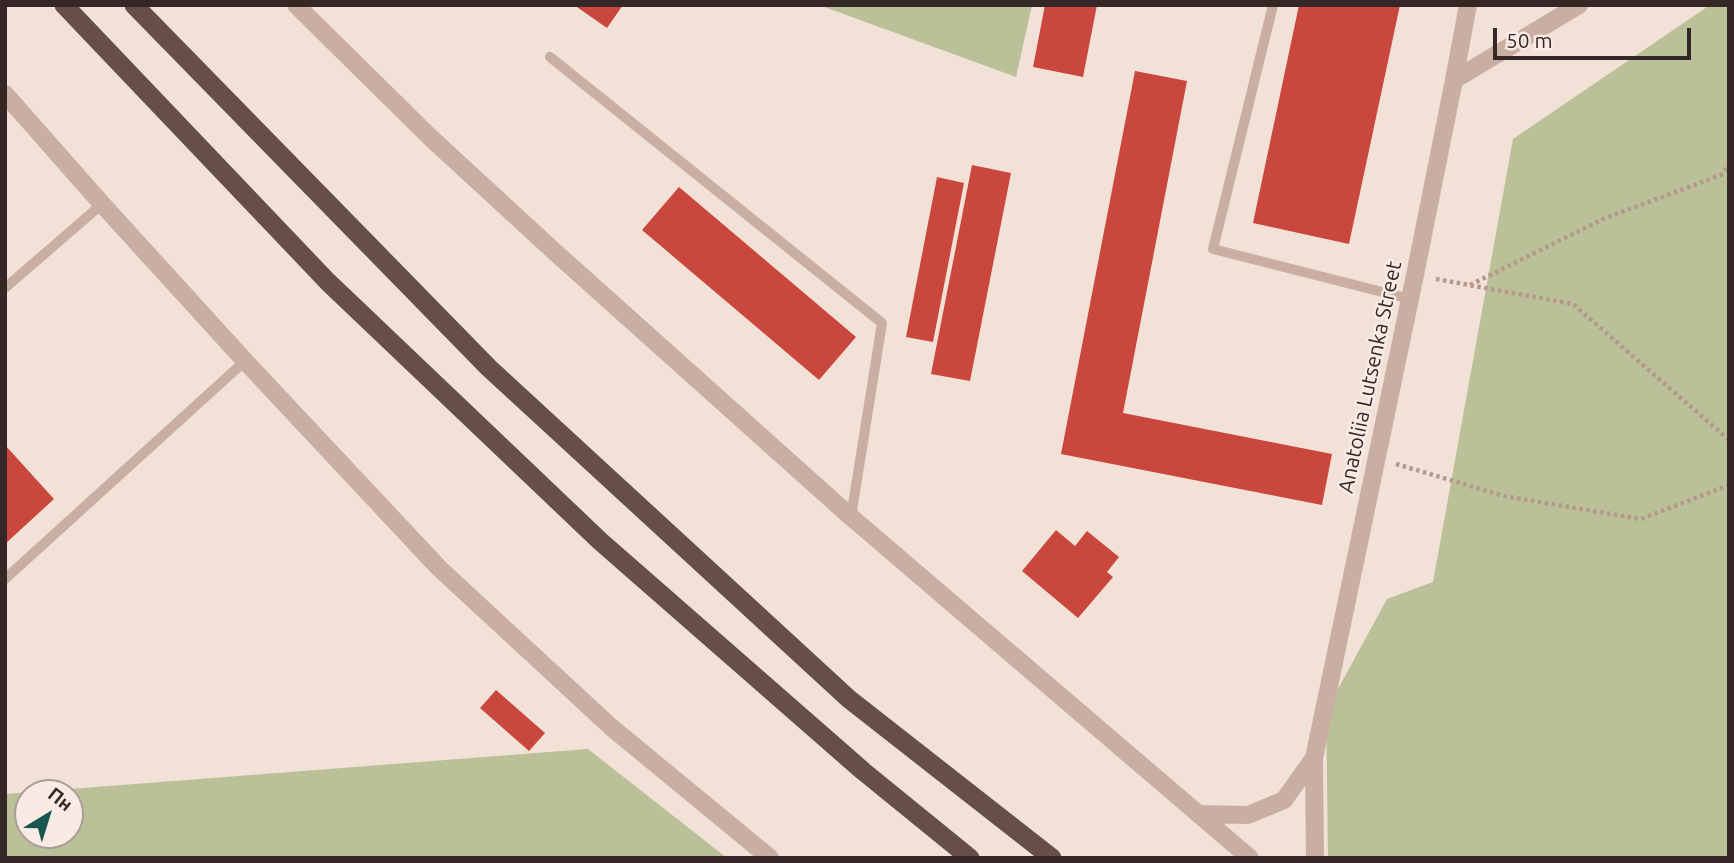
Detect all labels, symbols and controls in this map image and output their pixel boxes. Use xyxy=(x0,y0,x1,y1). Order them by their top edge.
scale bar xyxy=(1496,14,1694,58)
text: 50 m xyxy=(1506,28,1553,52)
street label: Anatoliia Lutsenka Street xyxy=(1333,259,1407,495)
north arrow xyxy=(14,779,84,849)
text: Пн xyxy=(44,783,77,815)

